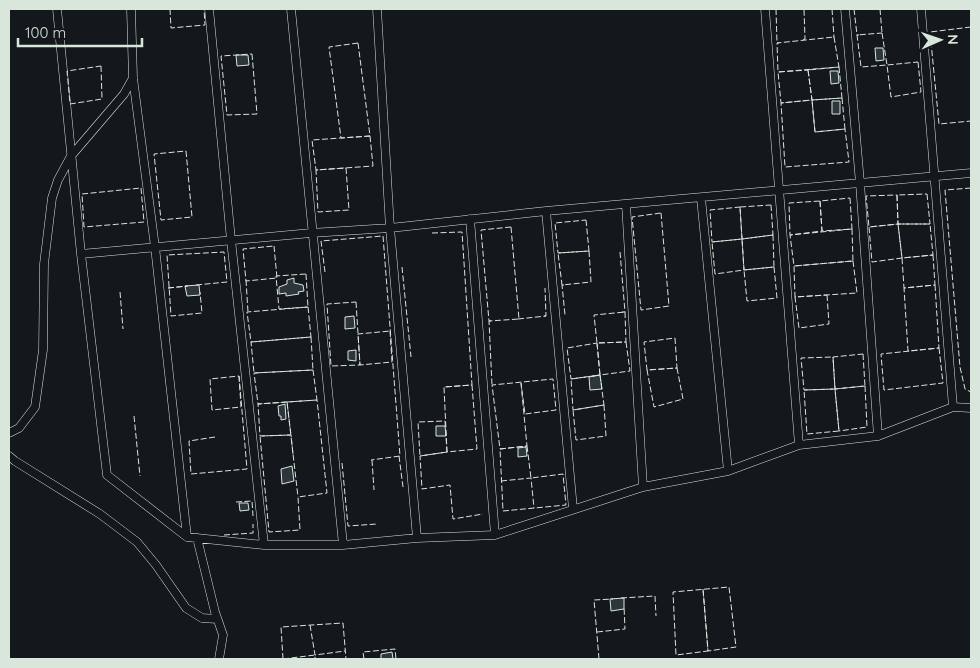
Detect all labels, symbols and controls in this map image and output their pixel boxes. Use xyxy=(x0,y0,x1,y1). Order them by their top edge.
scale bar xyxy=(18,15,141,47)
north arrow xyxy=(915,15,965,65)
text: 100 m xyxy=(25,23,66,42)
text: N xyxy=(944,34,962,45)

